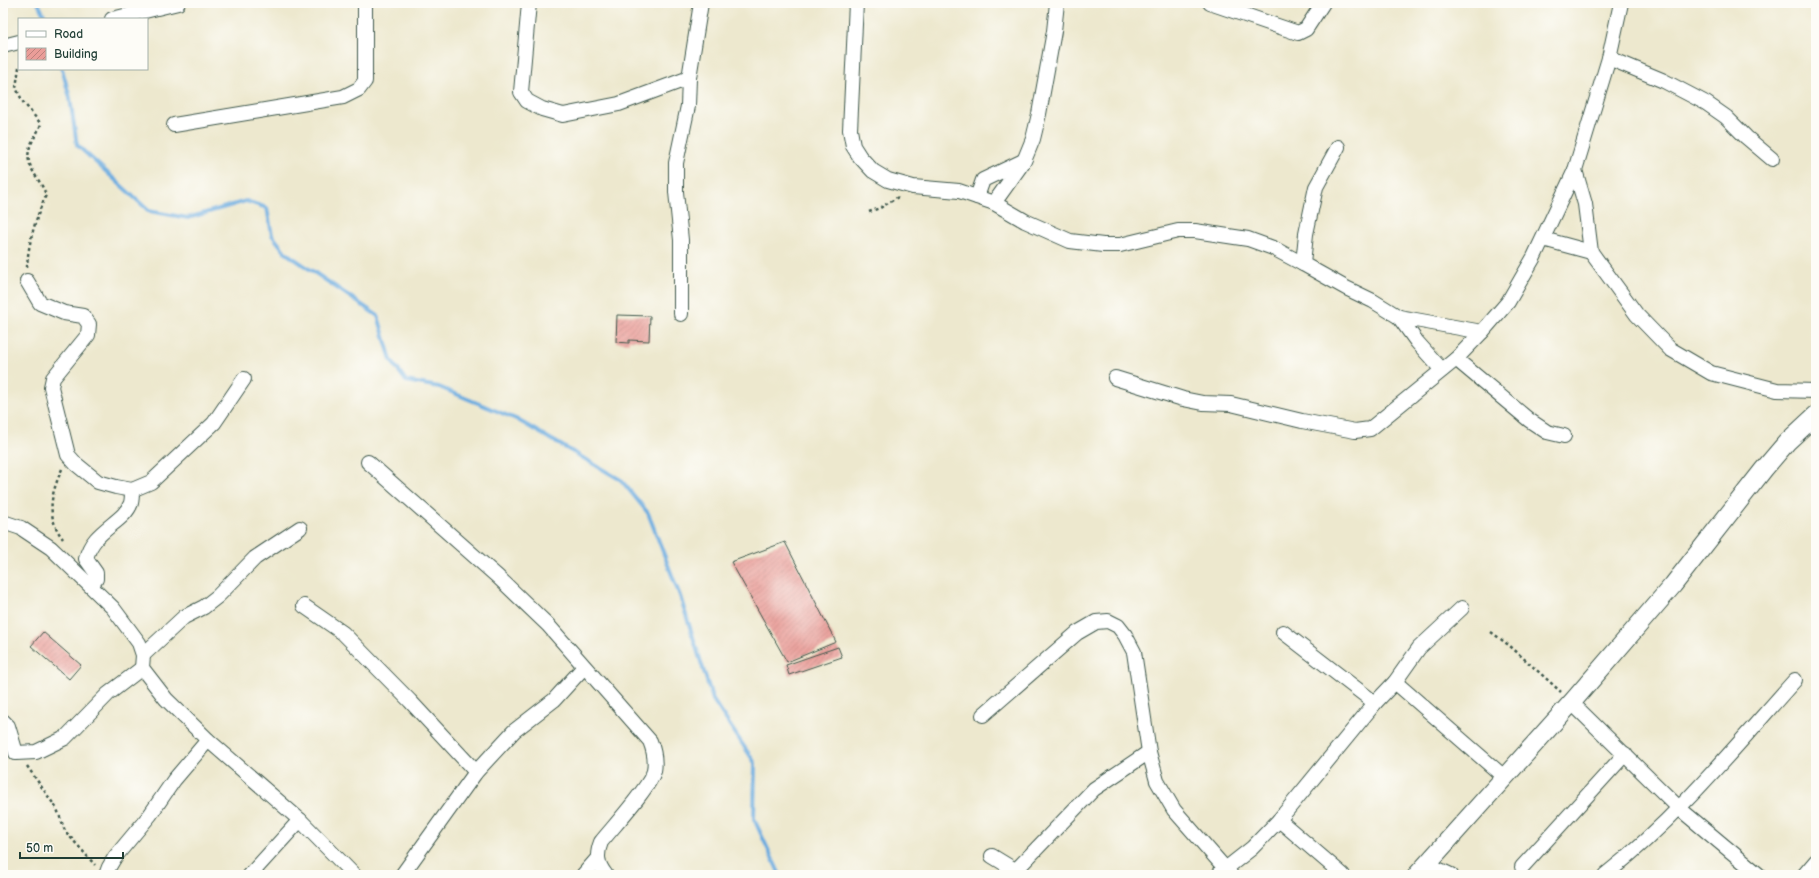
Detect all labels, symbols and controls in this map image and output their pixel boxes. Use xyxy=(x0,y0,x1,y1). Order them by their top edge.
legend xyxy=(18,18,148,70)
text: Road xyxy=(54,27,83,42)
text: Building xyxy=(54,47,98,62)
scale bar xyxy=(20,834,123,860)
text: 50 m xyxy=(26,841,53,856)

